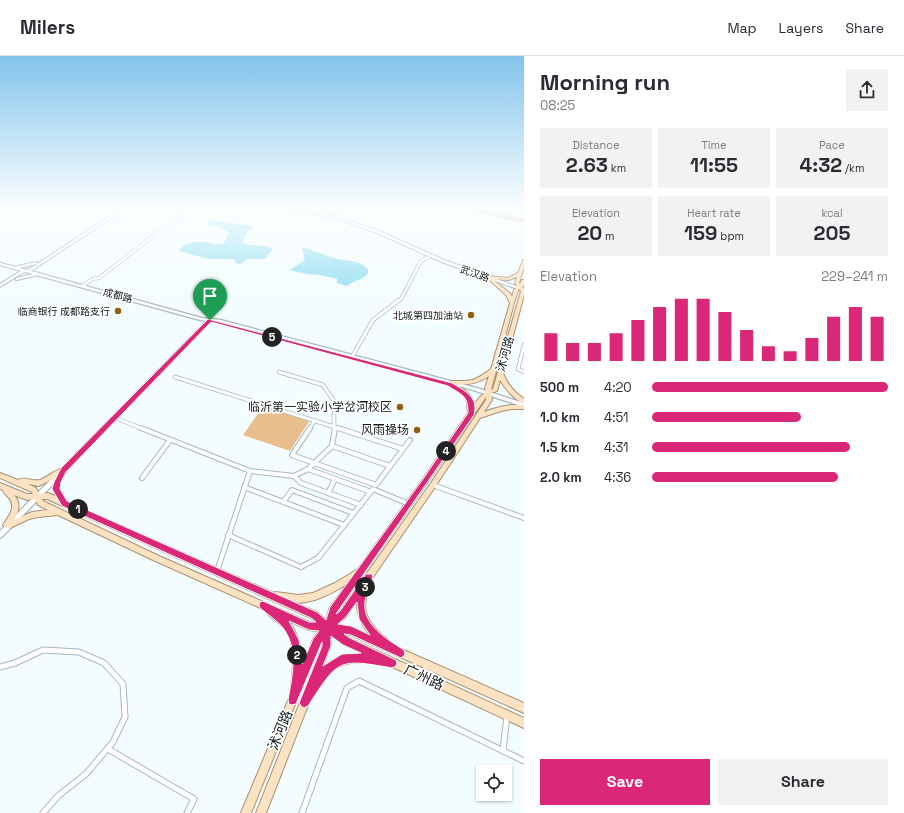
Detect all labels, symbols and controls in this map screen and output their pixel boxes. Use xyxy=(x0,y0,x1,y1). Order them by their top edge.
text: Milers xyxy=(20,15,75,40)
text: Map xyxy=(727,19,757,37)
text: Layers xyxy=(779,19,823,37)
text: Share xyxy=(845,19,884,37)
text: Morning run xyxy=(540,68,670,96)
button: share xyxy=(846,69,888,111)
text: 08:25 xyxy=(540,97,575,114)
text: Distance xyxy=(573,138,619,152)
text: Time xyxy=(701,138,727,152)
text: Pace xyxy=(819,138,845,152)
text: 2.63 xyxy=(566,152,608,178)
text: 11:55 xyxy=(690,152,738,178)
text: 4:32 xyxy=(799,152,842,178)
text: km xyxy=(608,161,626,175)
text: /km xyxy=(842,161,865,175)
text: Elevation xyxy=(572,206,620,220)
text: Heart rate xyxy=(687,206,741,220)
text: kcal xyxy=(821,206,843,220)
text: 20 xyxy=(577,220,602,246)
text: 159 xyxy=(684,220,717,246)
text: 205 xyxy=(814,220,850,246)
text: m xyxy=(602,229,615,243)
text: bpm xyxy=(717,229,744,243)
street label: 武汉路 xyxy=(459,262,491,285)
text: Elevation xyxy=(540,268,597,285)
text: 229–241 m xyxy=(821,268,888,285)
pin xyxy=(193,279,227,320)
street label: 成都路 xyxy=(102,285,134,306)
icon: arrive xyxy=(199,285,221,307)
place label: 临商银行 成都路支行 xyxy=(17,305,110,318)
marker: 临商银行 成都路支行 xyxy=(113,306,123,316)
place label: 北城第四加油站 xyxy=(393,309,463,322)
marker: 北城第四加油站 xyxy=(466,310,476,320)
pin: 5 xyxy=(262,327,282,347)
text: 5 xyxy=(269,330,275,344)
street label: 沭河路 xyxy=(492,334,518,374)
text: 500 m xyxy=(540,379,579,396)
text: 4:20 xyxy=(604,379,632,396)
place label: 临沂第一实验小学岔河校区 xyxy=(248,399,392,415)
marker: 临沂第一实验小学岔河校区 xyxy=(395,402,405,412)
text: 1.0 km xyxy=(540,409,580,426)
text: 4:51 xyxy=(604,409,628,426)
place label: 风雨操场 xyxy=(361,422,409,438)
marker: 风雨操场 xyxy=(412,425,422,435)
text: 1.5 km xyxy=(540,439,579,456)
text: 4:31 xyxy=(604,439,629,456)
pin: 4 xyxy=(436,441,456,461)
text: 4 xyxy=(443,444,450,458)
text: 2.0 km xyxy=(540,469,582,486)
text: 4:36 xyxy=(604,469,631,486)
pin: 1 xyxy=(68,499,88,519)
text: 1 xyxy=(76,502,80,516)
pin: 3 xyxy=(355,577,375,597)
text: 3 xyxy=(362,580,368,594)
pin: 2 xyxy=(287,645,307,665)
text: 2 xyxy=(294,648,300,662)
street label: 广州路 xyxy=(401,660,447,694)
street label: 沭河路 xyxy=(264,707,296,753)
button: Save xyxy=(540,759,710,805)
button: Share xyxy=(718,759,888,805)
map controls xyxy=(476,765,512,801)
button: locate xyxy=(476,765,512,801)

